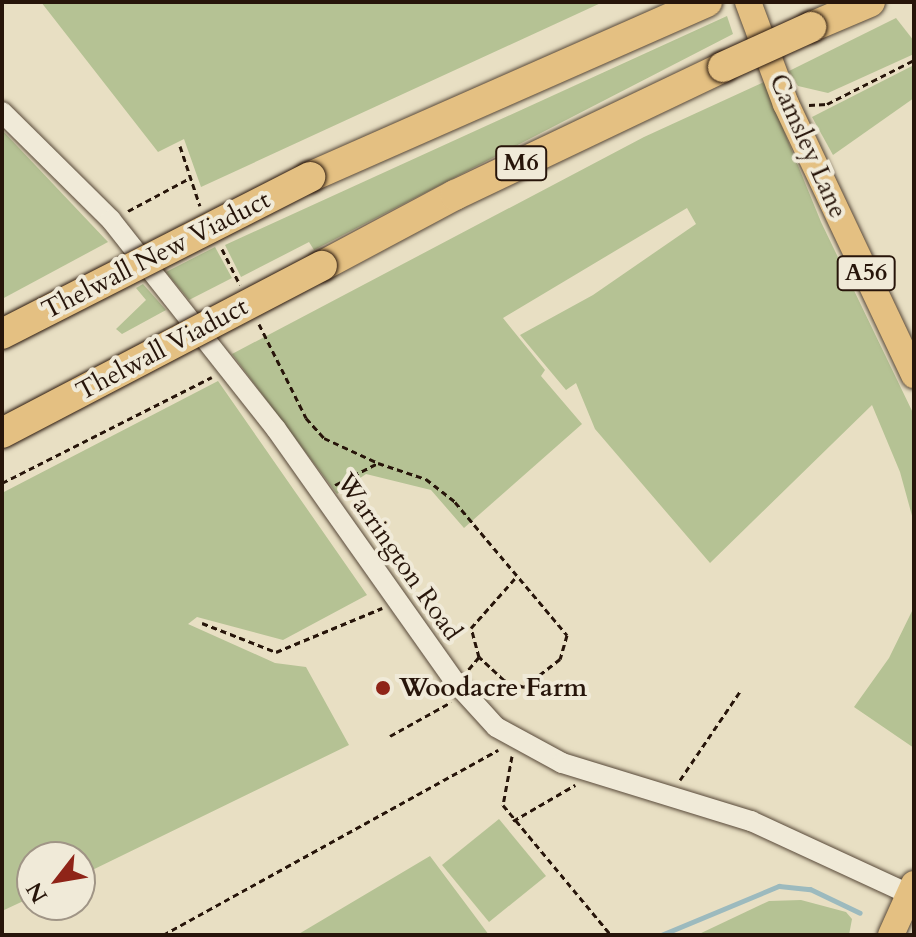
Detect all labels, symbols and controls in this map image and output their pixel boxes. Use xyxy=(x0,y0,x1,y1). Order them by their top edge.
street label: Camsley Lane xyxy=(762,69,854,223)
road number: M6 xyxy=(495,143,547,183)
street label: Thelwall New Viaduct xyxy=(37,184,275,326)
road number: A56 xyxy=(836,253,896,293)
street label: Thelwall Viaduct xyxy=(71,291,253,407)
street label: Warrington Road xyxy=(330,467,468,647)
place label: Woodacre Farm xyxy=(399,672,587,704)
marker: Woodacre Farm xyxy=(374,679,392,697)
north arrow xyxy=(16,841,96,921)
text: N xyxy=(19,876,55,908)

